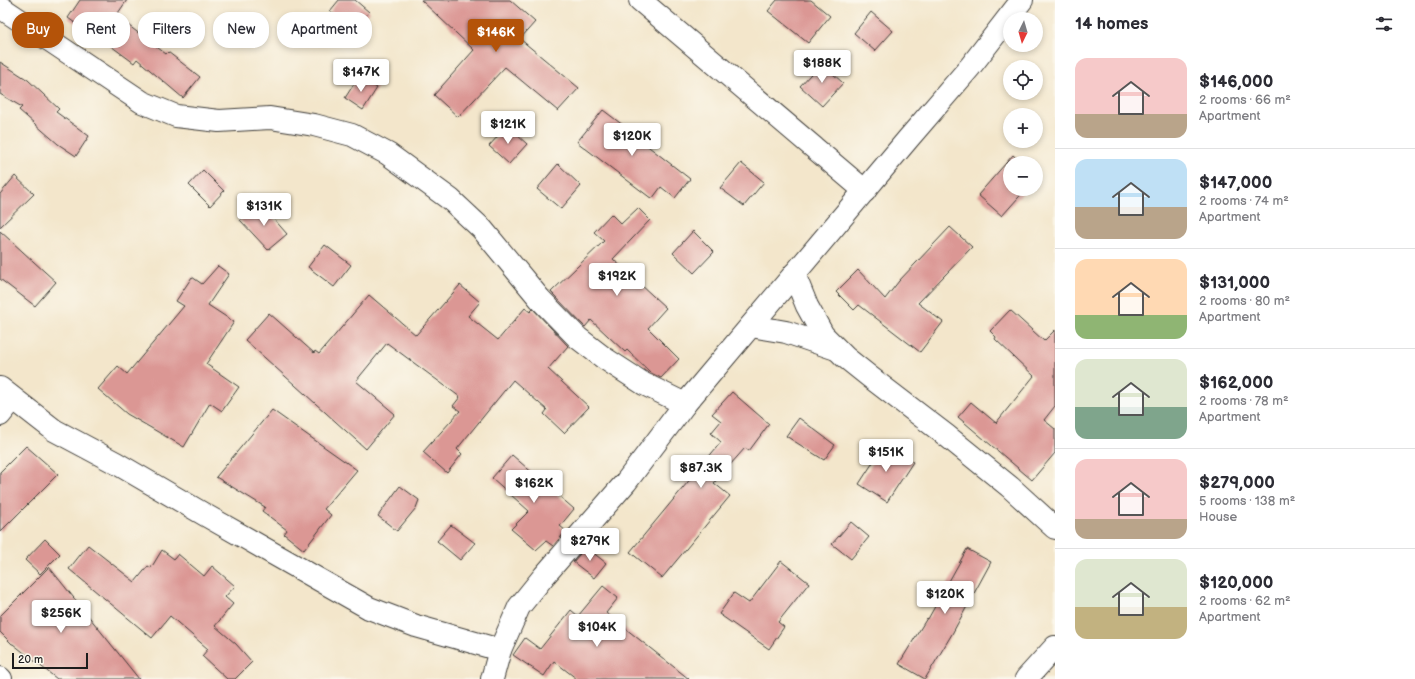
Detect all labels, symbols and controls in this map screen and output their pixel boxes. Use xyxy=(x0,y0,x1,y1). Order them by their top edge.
chip: Buy xyxy=(12,12,64,48)
chip: Rent xyxy=(72,12,130,48)
chip: Filters xyxy=(138,12,205,48)
chip: New xyxy=(213,12,269,48)
chip: Apartment xyxy=(277,12,372,48)
north arrow xyxy=(1003,12,1043,52)
map controls xyxy=(1003,12,1043,196)
icon: filters xyxy=(1373,13,1395,35)
text: 14 homes xyxy=(1075,14,1148,34)
pin: $146K xyxy=(468,19,524,53)
text: $146K xyxy=(477,24,515,40)
pin: $188K xyxy=(794,50,850,84)
text: $188K xyxy=(803,55,841,71)
pin: $147K xyxy=(333,59,389,93)
button: locate xyxy=(1003,60,1043,100)
text: $147K xyxy=(342,64,380,80)
text: $146,000 xyxy=(1199,72,1273,92)
icon: home xyxy=(1107,74,1155,122)
text: 2 rooms · 66 m² xyxy=(1199,92,1291,108)
button: + xyxy=(1003,108,1043,148)
text: Apartment xyxy=(1199,108,1260,124)
pin: $121K xyxy=(480,111,536,145)
text: $121K xyxy=(490,116,526,132)
pin: $120K xyxy=(604,123,660,157)
text: $120K xyxy=(613,128,651,144)
button: − xyxy=(1003,156,1043,196)
text: $147,000 xyxy=(1199,173,1272,193)
icon: home xyxy=(1107,175,1155,223)
pin: $131K xyxy=(236,193,292,227)
text: 2 rooms · 74 m² xyxy=(1199,193,1289,209)
text: $131K xyxy=(246,198,282,214)
text: Apartment xyxy=(1199,209,1260,225)
pin: $192K xyxy=(589,263,645,297)
text: $192K xyxy=(598,268,636,284)
text: $131,000 xyxy=(1199,273,1270,293)
icon: home xyxy=(1107,275,1155,323)
text: 2 rooms · 80 m² xyxy=(1199,293,1290,309)
text: Apartment xyxy=(1199,309,1260,325)
text: $162,000 xyxy=(1199,373,1273,393)
icon: home xyxy=(1107,375,1155,423)
text: 2 rooms · 78 m² xyxy=(1199,393,1289,409)
text: Apartment xyxy=(1199,409,1260,425)
pin: $151K xyxy=(858,439,914,473)
text: $151K xyxy=(868,444,904,460)
pin: $87.3K xyxy=(668,455,734,489)
text: $87.3K xyxy=(680,460,722,476)
pin: $162K xyxy=(506,470,562,504)
text: $279,000 xyxy=(1199,473,1275,493)
text: $162K xyxy=(515,475,553,491)
icon: home xyxy=(1107,475,1155,523)
text: 5 rooms · 138 m² xyxy=(1199,493,1295,509)
text: House xyxy=(1199,509,1237,525)
pin: $279K xyxy=(562,528,618,562)
text: $279K xyxy=(570,533,610,549)
text: $120,000 xyxy=(1199,573,1273,593)
icon: home xyxy=(1107,575,1155,623)
pin: $120K xyxy=(917,581,973,615)
text: $120K xyxy=(926,586,964,602)
text: 2 rooms · 62 m² xyxy=(1199,593,1291,609)
pin: $256K xyxy=(33,600,89,634)
text: $256K xyxy=(41,605,81,621)
text: Apartment xyxy=(1199,609,1260,625)
pin: $104K xyxy=(569,614,625,648)
text: $104K xyxy=(578,619,616,635)
scale bar xyxy=(12,651,88,670)
text: 20 m xyxy=(18,653,43,666)

